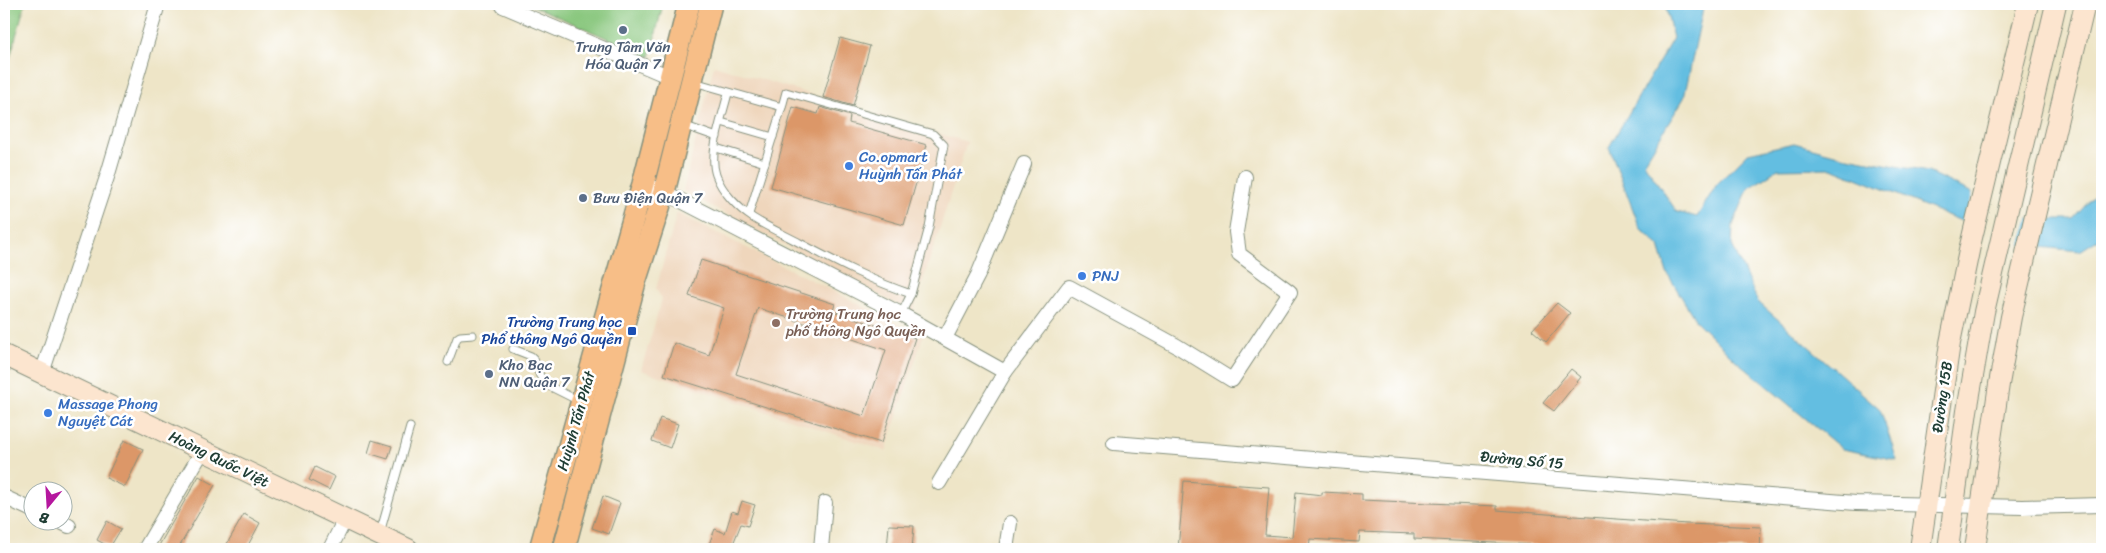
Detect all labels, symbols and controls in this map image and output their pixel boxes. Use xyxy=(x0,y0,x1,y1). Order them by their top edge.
marker: Trung Tâm Văn Hóa Quận 7 xyxy=(617,24,629,36)
place label: Trung Tâm Văn Hóa Quận 7 xyxy=(576,34,670,77)
place label: Co.opmart Huỳnh Tấn Phát xyxy=(859,144,963,187)
marker: Co.opmart Huỳnh Tấn Phát xyxy=(843,160,855,172)
place label: Bưu Điện Quận 7 xyxy=(593,185,704,211)
marker: Bưu Điện Quận 7 xyxy=(577,192,589,204)
place label: PNJ xyxy=(1092,263,1120,289)
marker: PNJ xyxy=(1076,270,1088,282)
place label: Trường Trung học phổ thông Ngô Quyền xyxy=(785,301,926,344)
place label: Trường Trung học Phổ thông Ngô Quyền xyxy=(481,309,623,352)
marker: Trường Trung học phổ thông Ngô Quyền xyxy=(770,317,782,329)
marker: Trường Trung học Phổ thông Ngô Quyền xyxy=(626,325,638,337)
place label: Kho Bạc NN Quận 7 xyxy=(499,352,571,395)
street label: Đường 15B xyxy=(1924,359,1960,434)
street label: Huỳnh Tấn Phát xyxy=(549,367,603,474)
marker: Kho Bạc NN Quận 7 xyxy=(483,368,495,380)
place label: Massage Phong Nguyệt Cát xyxy=(58,391,158,434)
marker: Massage Phong Nguyệt Cát xyxy=(42,407,54,419)
street label: Hoàng Quốc Việt xyxy=(164,423,274,495)
street label: Đường Số 15 xyxy=(1479,443,1565,477)
north arrow xyxy=(22,480,72,530)
text: B xyxy=(36,505,52,531)

